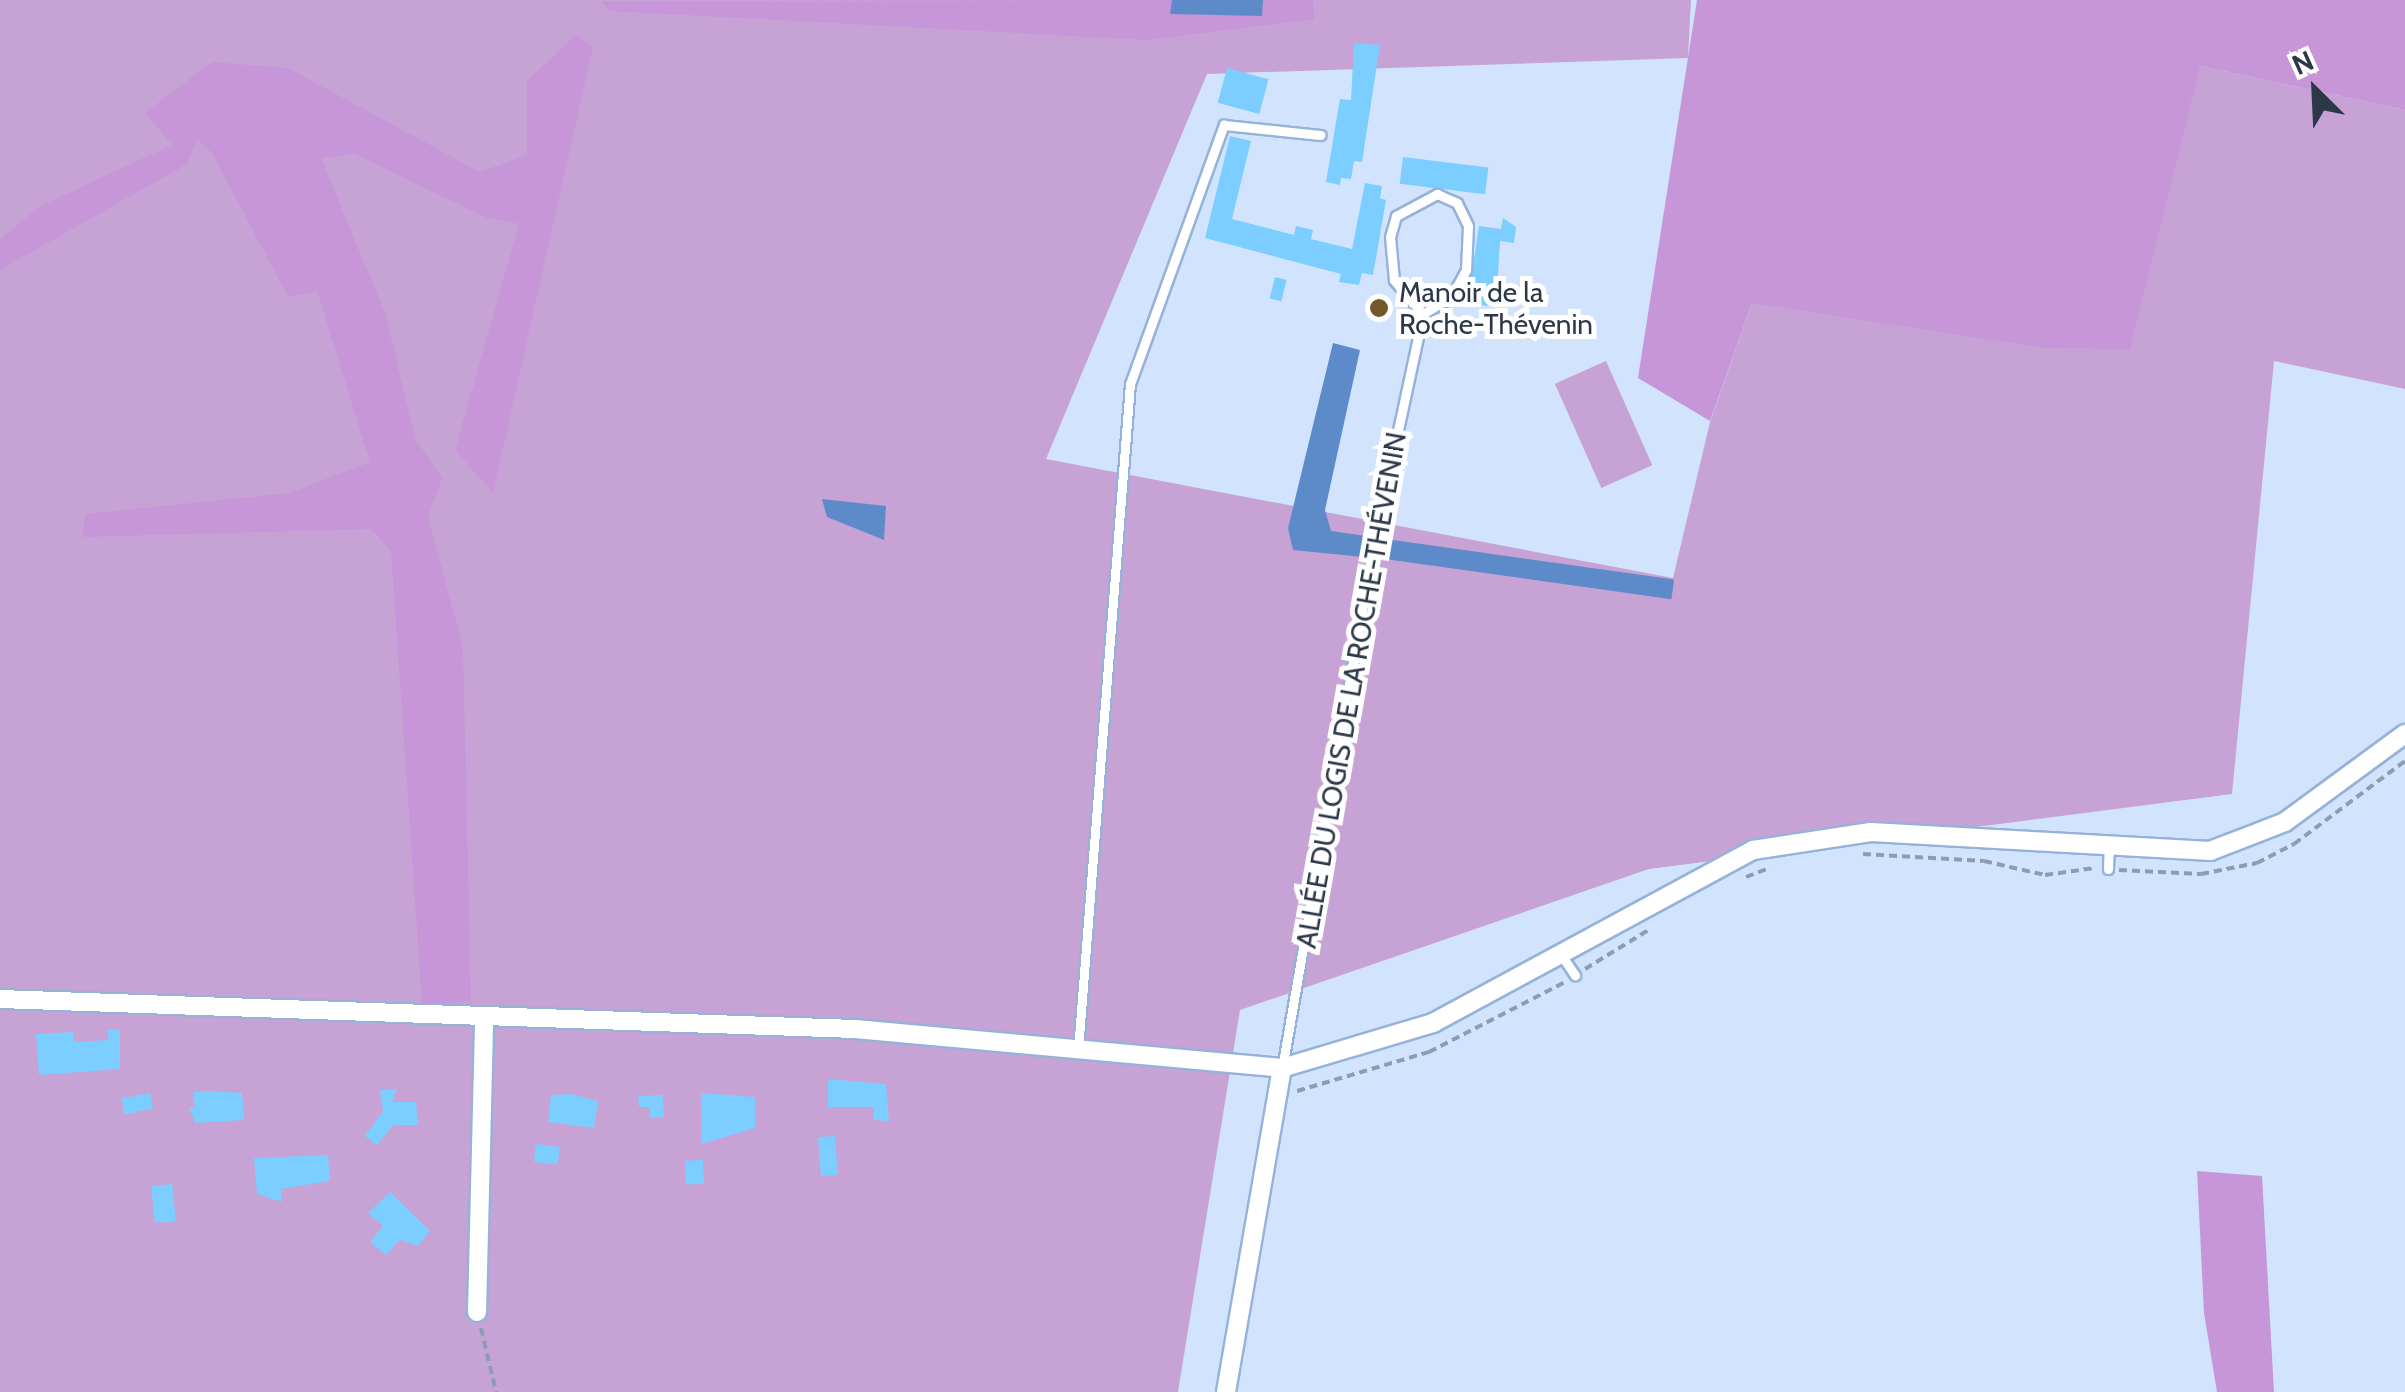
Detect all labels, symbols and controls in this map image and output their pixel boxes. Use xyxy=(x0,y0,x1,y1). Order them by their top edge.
north arrow xyxy=(2265,40,2365,140)
text: N xyxy=(2287,43,2319,82)
place label: Manoir de la Roche-Thévenin xyxy=(1399,275,1593,341)
marker: Manoir de la Roche-Thévenin xyxy=(1368,297,1390,319)
street label: ALLÉE DU LOGIS DE LA ROCHE-THÉVENIN xyxy=(1289,429,1413,951)

